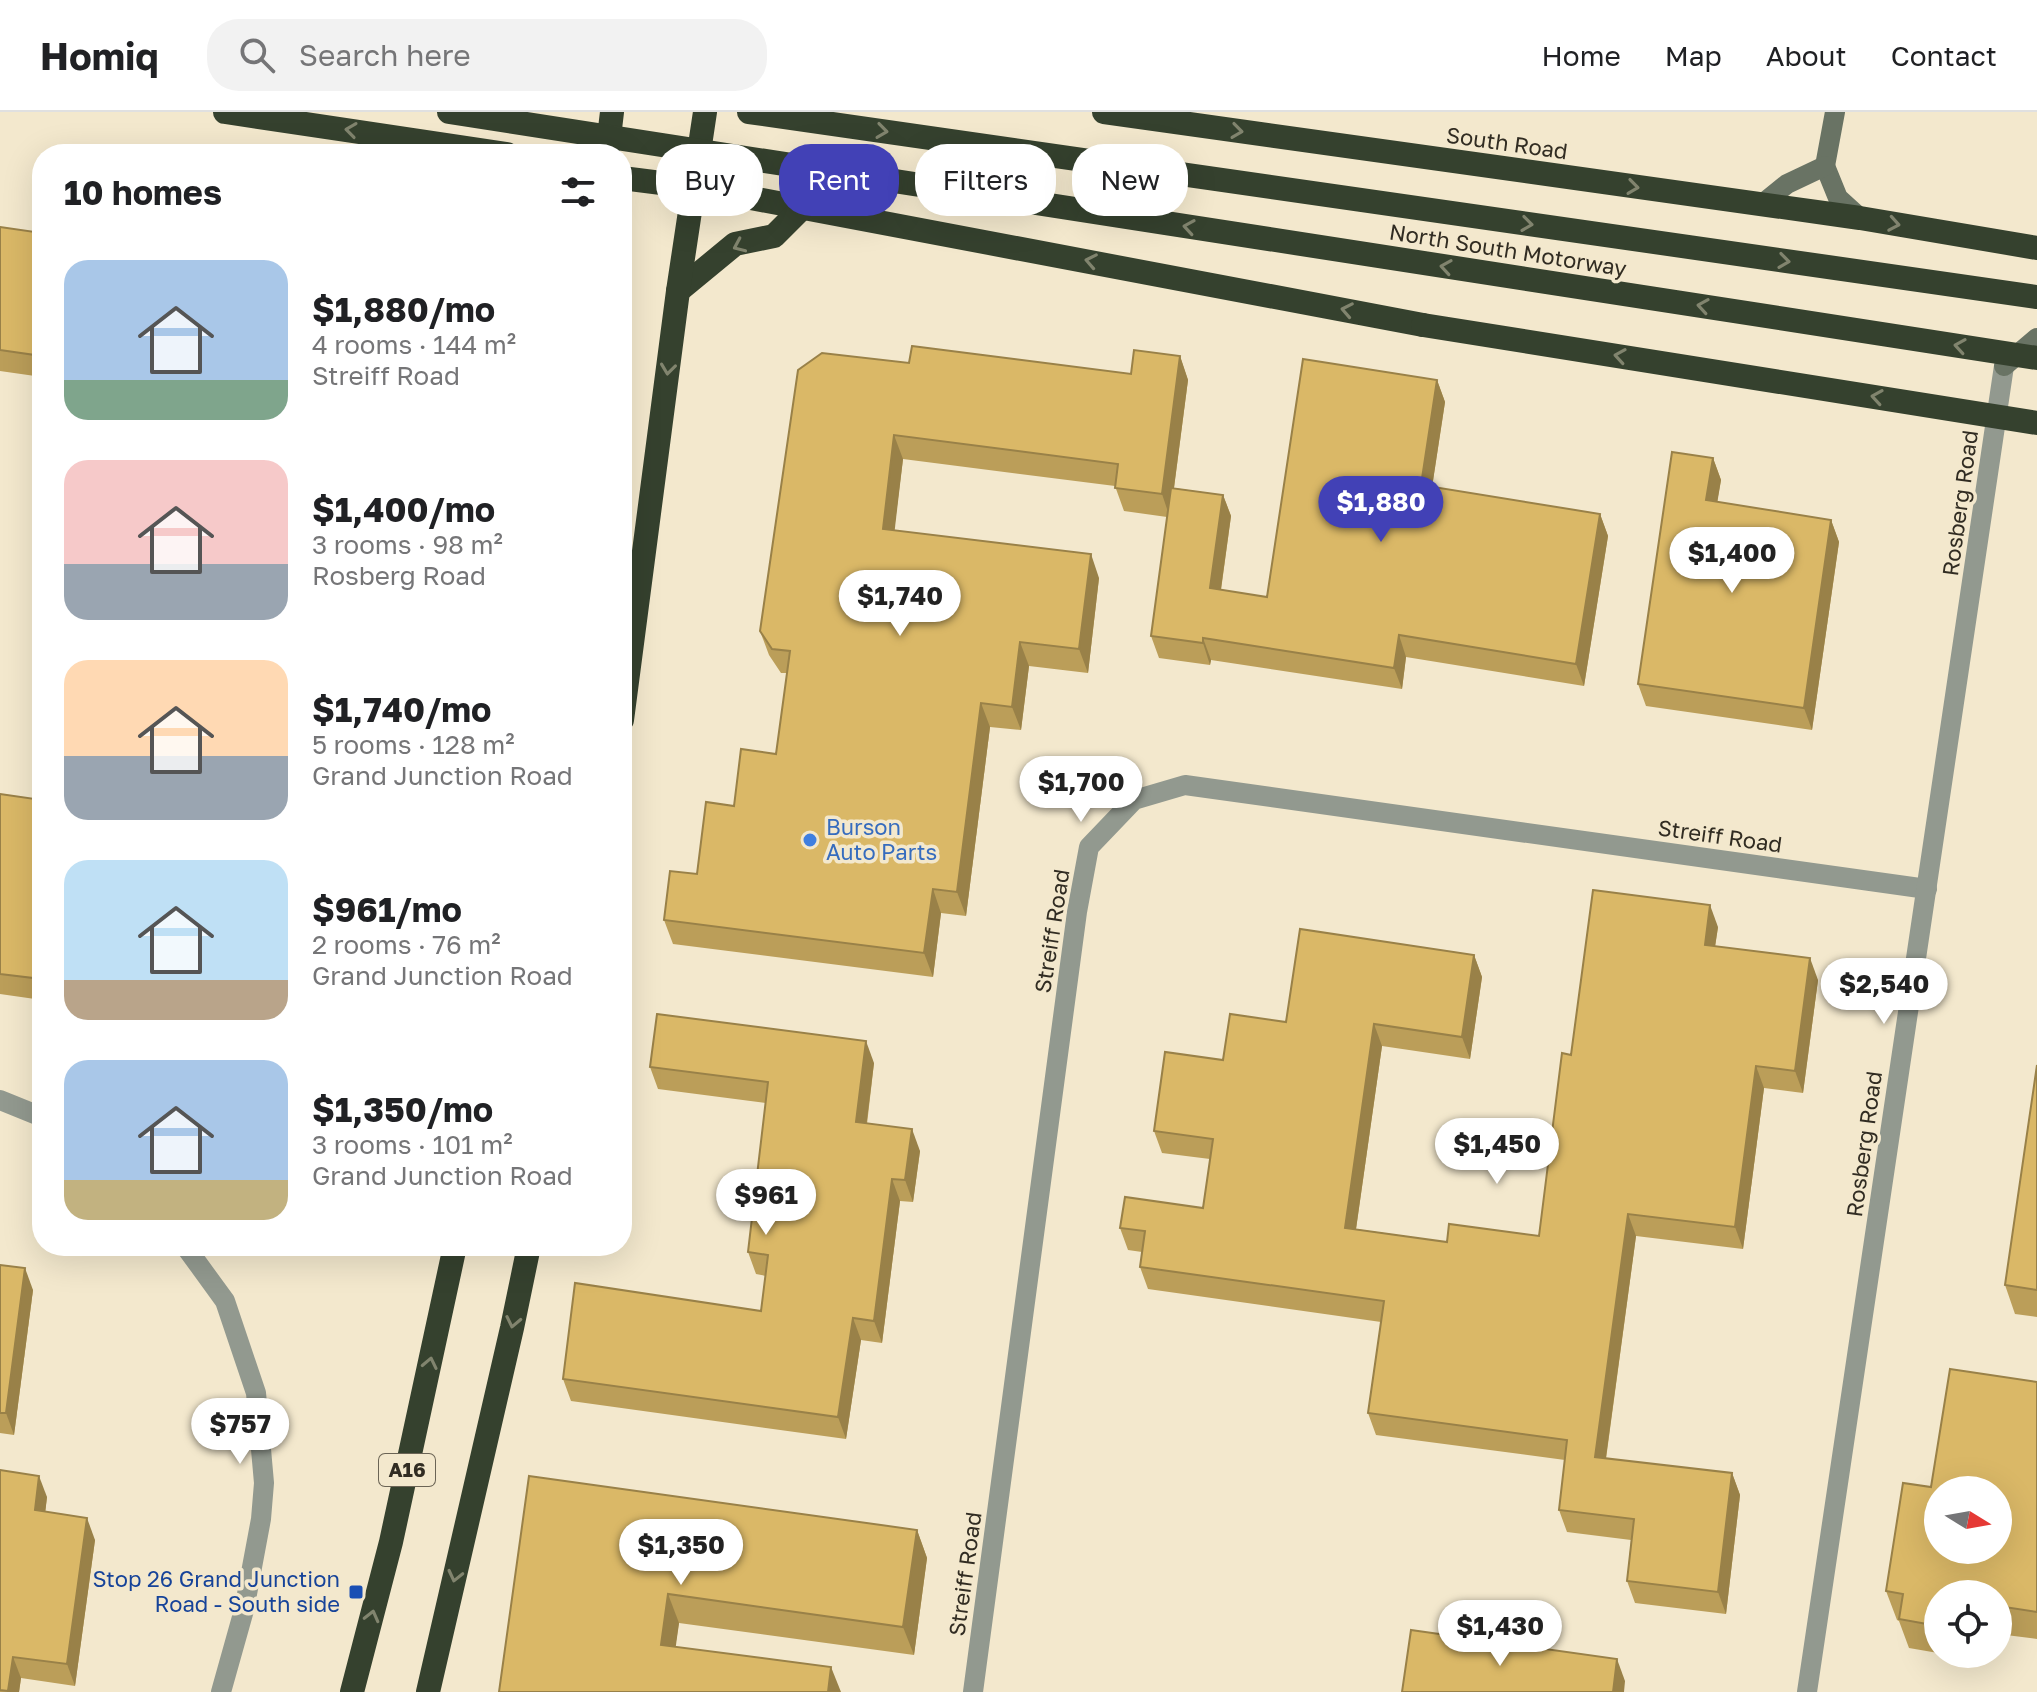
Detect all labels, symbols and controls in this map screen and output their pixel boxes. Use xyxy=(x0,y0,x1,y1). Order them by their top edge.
search box xyxy=(207,19,767,91)
text: Homiq xyxy=(40,33,159,78)
icon: search xyxy=(235,33,279,77)
text: Search here xyxy=(299,37,471,73)
text: Home xyxy=(1542,39,1621,72)
text: Map xyxy=(1665,39,1722,72)
text: About xyxy=(1766,39,1847,72)
text: Contact xyxy=(1891,39,1997,72)
street label: South Road xyxy=(1445,121,1570,164)
one-way arrow xyxy=(344,122,358,139)
one-way arrow xyxy=(875,122,888,139)
one-way arrow xyxy=(1230,122,1244,139)
chip: Buy xyxy=(656,144,763,216)
chip: Rent xyxy=(779,144,899,216)
chip: Filters xyxy=(915,144,1056,216)
chip: New xyxy=(1072,144,1188,216)
icon: filters xyxy=(556,170,600,214)
text: 10 homes xyxy=(64,172,222,212)
one-way arrow xyxy=(1626,178,1640,195)
one-way arrow xyxy=(1887,214,1900,231)
one-way arrow xyxy=(1520,215,1534,232)
street label: North South Motorway xyxy=(1387,217,1629,282)
one-way arrow xyxy=(1182,219,1196,236)
one-way arrow xyxy=(732,237,747,253)
one-way arrow xyxy=(1777,252,1791,269)
one-way arrow xyxy=(1085,253,1099,270)
one-way arrow xyxy=(1439,259,1453,276)
text: $1,880/mo xyxy=(312,289,495,329)
icon: home xyxy=(128,292,224,388)
one-way arrow xyxy=(1696,299,1710,316)
one-way arrow xyxy=(1340,303,1353,320)
text: 4 rooms · 144 m² xyxy=(312,329,516,360)
one-way arrow xyxy=(1953,338,1967,355)
one-way arrow xyxy=(1613,349,1627,366)
text: Streiff Road xyxy=(312,360,460,391)
one-way arrow xyxy=(660,362,677,376)
one-way arrow xyxy=(1870,390,1884,407)
street label: Rosberg Road xyxy=(1936,428,1983,578)
pin: $1,880 xyxy=(1316,476,1446,544)
text: $1,880 xyxy=(1336,486,1426,517)
text: $1,400/mo xyxy=(312,489,495,529)
icon: home xyxy=(128,492,224,588)
pin: $1,400 xyxy=(1667,527,1797,595)
text: 3 rooms · 98 m² xyxy=(312,529,503,560)
text: $1,400 xyxy=(1687,537,1777,568)
text: Rosberg Road xyxy=(312,560,486,591)
pin: $1,740 xyxy=(835,570,965,638)
text: $1,740 xyxy=(857,580,943,611)
text: $1,740/mo xyxy=(312,689,492,729)
icon: home xyxy=(128,692,224,788)
text: 5 rooms · 128 m² xyxy=(312,729,515,760)
pin: $1,700 xyxy=(1016,756,1146,824)
text: Grand Junction Road xyxy=(312,760,573,791)
text: $1,700 xyxy=(1037,766,1125,797)
place label: Burson Auto Parts xyxy=(826,813,937,865)
street label: Streiff Road xyxy=(1656,813,1784,858)
marker: Burson Auto Parts xyxy=(801,831,819,849)
street label: Streiff Road xyxy=(1028,867,1075,995)
text: $961/mo xyxy=(312,889,462,929)
icon: home xyxy=(128,892,224,988)
text: 2 rooms · 76 m² xyxy=(312,929,501,960)
pin: $2,540 xyxy=(1819,958,1949,1026)
text: Grand Junction Road xyxy=(312,960,573,991)
text: $2,540 xyxy=(1839,968,1929,999)
street label: Rosberg Road xyxy=(1840,1069,1887,1219)
text: $1,350/mo xyxy=(312,1089,493,1129)
icon: home xyxy=(128,1092,224,1188)
pin: $1,450 xyxy=(1432,1118,1562,1186)
text: $1,450 xyxy=(1453,1128,1541,1159)
text: 3 rooms · 101 m² xyxy=(312,1129,513,1160)
text: Grand Junction Road xyxy=(312,1160,573,1191)
pin: $961 xyxy=(719,1169,813,1237)
text: $961 xyxy=(734,1179,798,1210)
one-way arrow xyxy=(505,1315,522,1329)
one-way arrow xyxy=(421,1357,438,1370)
pin: $757 xyxy=(193,1398,287,1466)
text: $757 xyxy=(209,1408,271,1439)
road number: A16 xyxy=(379,1454,435,1486)
north arrow xyxy=(1924,1476,2012,1564)
map controls xyxy=(1924,1476,2012,1668)
street label: Streiff Road xyxy=(942,1510,987,1638)
pin: $1,350 xyxy=(616,1519,746,1587)
text: $1,350 xyxy=(637,1529,725,1560)
place label: Stop 26 Grand Junction Road - South side xyxy=(92,1565,340,1617)
one-way arrow xyxy=(447,1568,464,1582)
button: locate xyxy=(1924,1580,2012,1668)
marker: Stop 26 Grand Junction Road - South side xyxy=(347,1583,365,1601)
pin: $1,430 xyxy=(1435,1600,1565,1668)
one-way arrow xyxy=(362,1610,379,1624)
text: $1,430 xyxy=(1456,1610,1544,1641)

